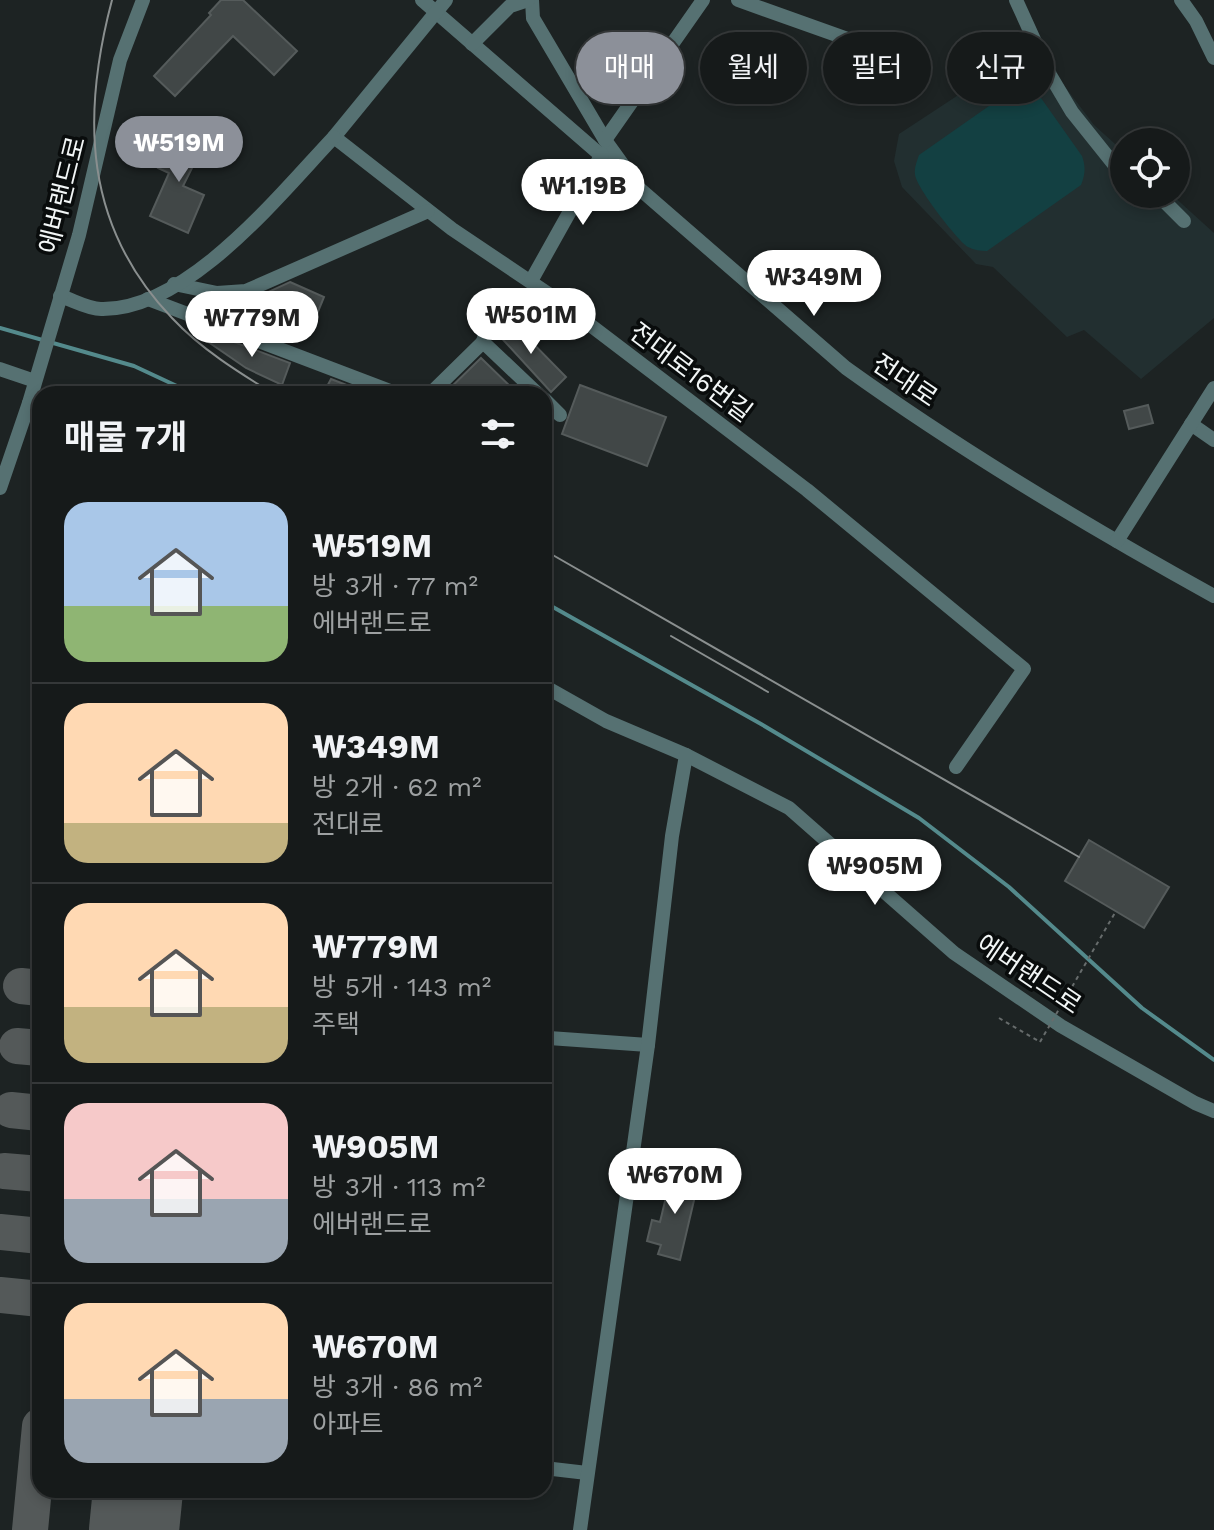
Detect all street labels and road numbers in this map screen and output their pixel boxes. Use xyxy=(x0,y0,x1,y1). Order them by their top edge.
street label: 에버랜드로 xyxy=(33,133,91,257)
street label: 전대로16번길 xyxy=(624,316,758,428)
street label: 전대로 xyxy=(867,347,943,413)
street label: 에버랜드로 xyxy=(971,928,1087,1020)

